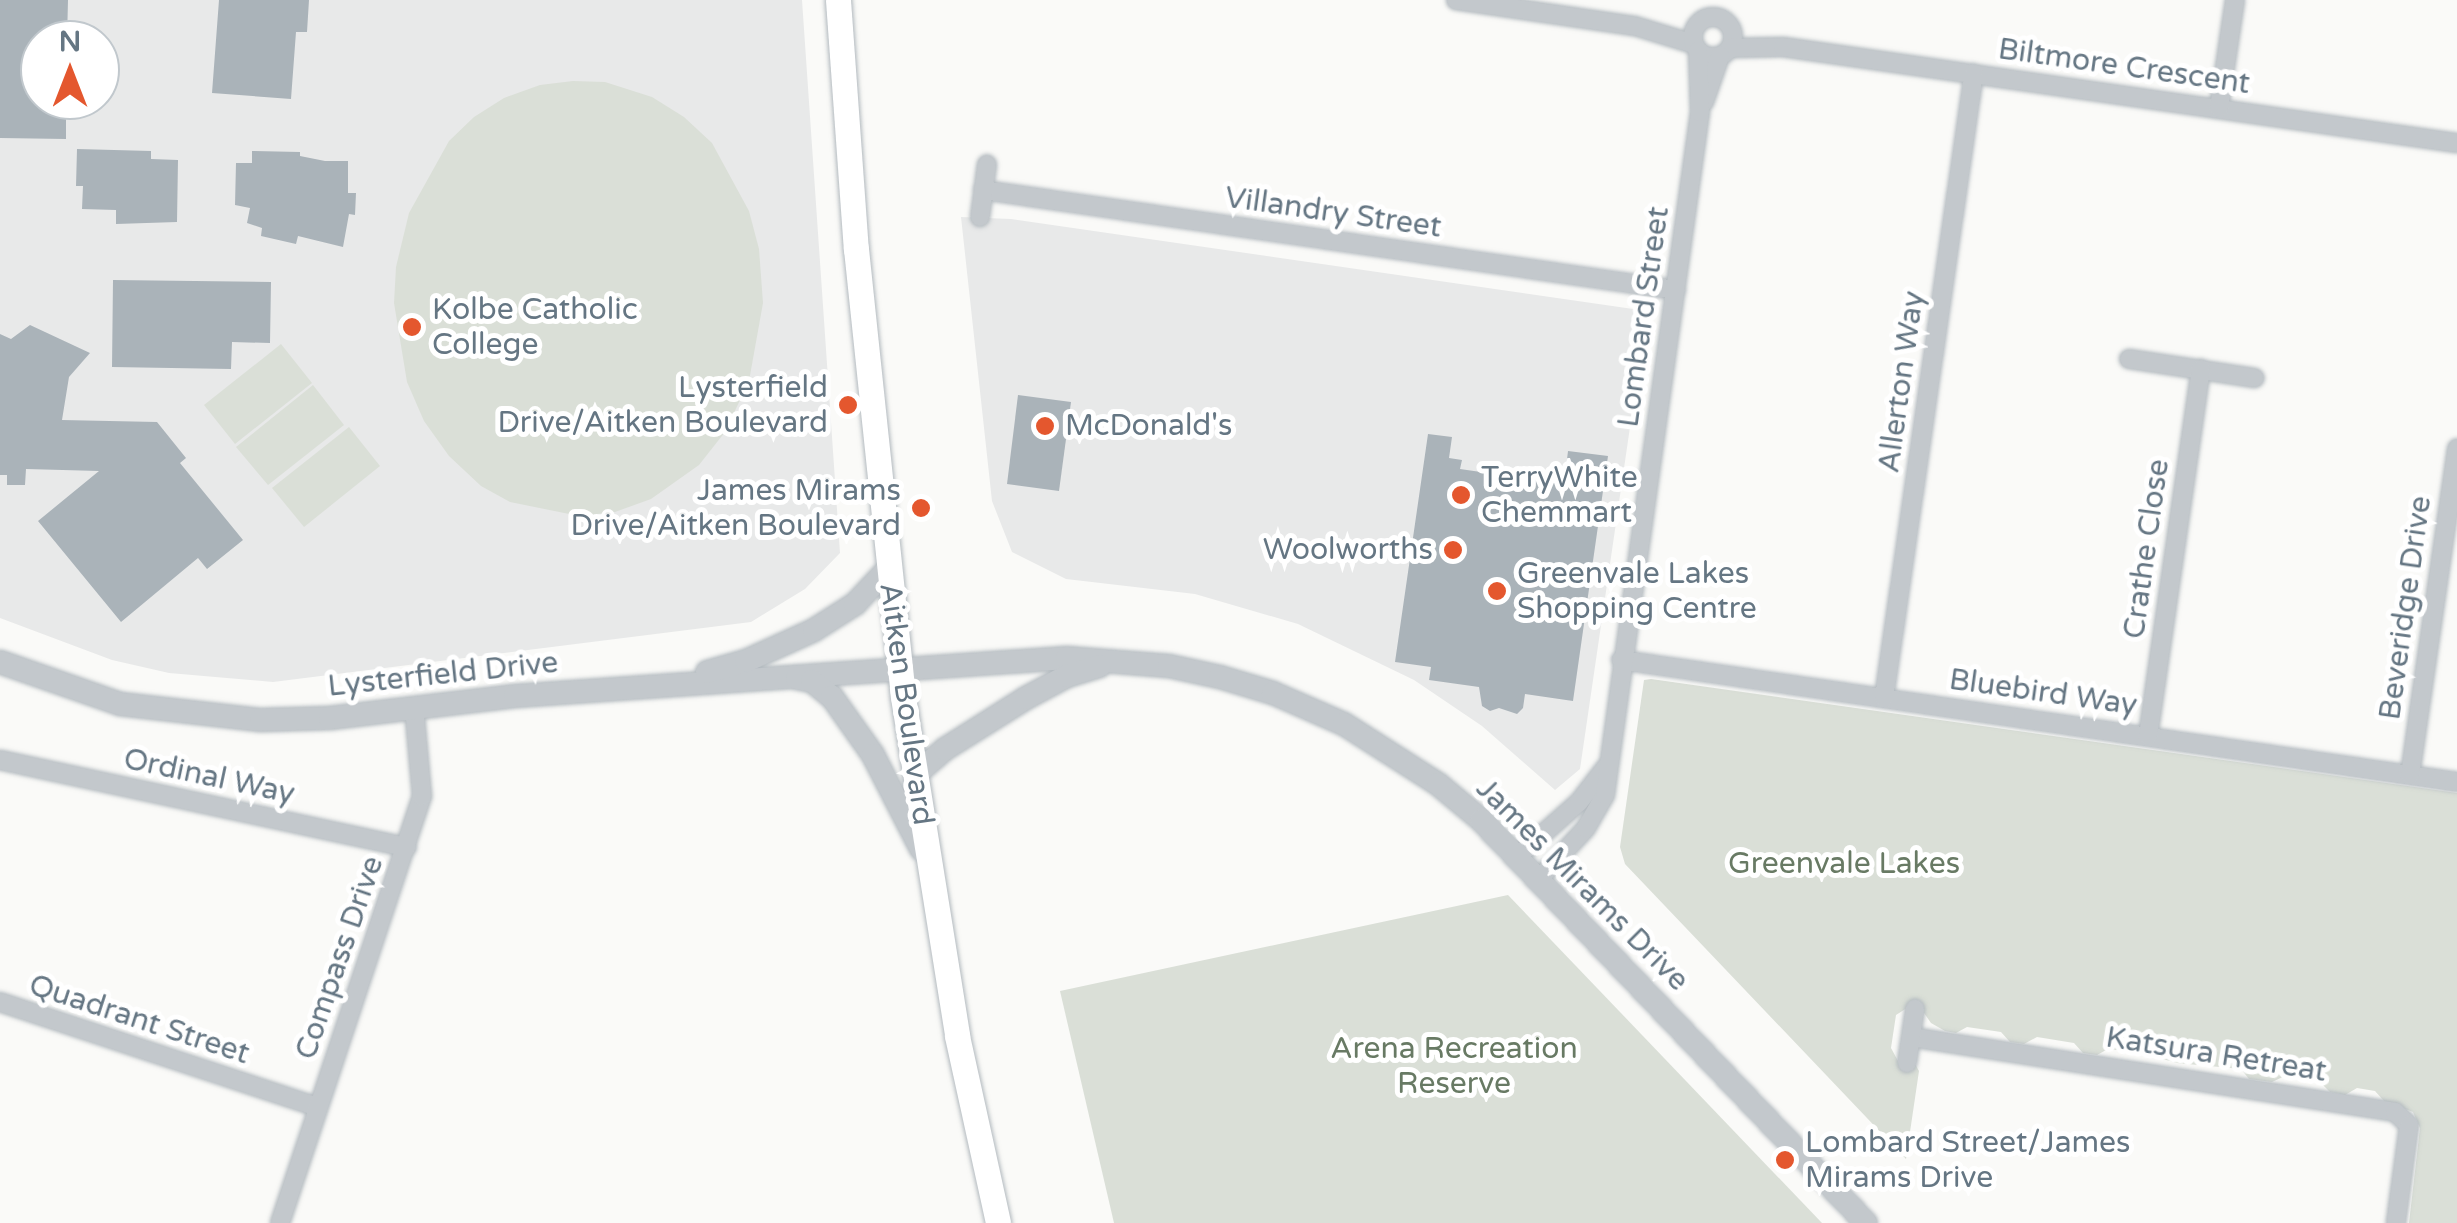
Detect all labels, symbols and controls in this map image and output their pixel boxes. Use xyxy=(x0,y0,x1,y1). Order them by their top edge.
north arrow xyxy=(20,20,120,120)
text: N xyxy=(59,25,81,59)
street label: Biltmore Crescent xyxy=(1996,32,2252,102)
street label: Villandry Street xyxy=(1222,180,1444,246)
street label: Lombard Street xyxy=(1611,204,1677,430)
street label: Allerton Way xyxy=(1871,289,1933,475)
place label: Kolbe Catholic College xyxy=(432,292,638,362)
marker: Kolbe Catholic College xyxy=(401,316,423,338)
place label: Lysterfield Drive/Aitken Boulevard xyxy=(498,370,828,440)
marker: Lysterfield Drive/Aitken Boulevard xyxy=(837,394,859,416)
place label: McDonald's xyxy=(1065,408,1232,444)
marker: McDonald's xyxy=(1034,415,1056,437)
street label: Crathe Close xyxy=(2117,457,2177,641)
place label: TerryWhite Chemmart xyxy=(1481,460,1638,530)
place label: James Mirams Drive/Aitken Boulevard xyxy=(571,473,901,544)
marker: TerryWhite Chemmart xyxy=(1450,484,1472,506)
street label: Beveridge Drive xyxy=(2372,494,2440,722)
marker: James Mirams Drive/Aitken Boulevard xyxy=(910,497,932,519)
place label: Woolworths xyxy=(1263,532,1433,568)
marker: Woolworths xyxy=(1442,539,1464,561)
place label: Greenvale Lakes Shopping Centre xyxy=(1517,556,1757,626)
marker: Greenvale Lakes Shopping Centre xyxy=(1486,580,1508,602)
street label: Aitken Boulevard xyxy=(871,581,941,827)
street label: Lysterfield Drive xyxy=(326,645,560,705)
street label: Bluebird Way xyxy=(1947,662,2139,724)
street label: Ordinal Way xyxy=(120,741,298,813)
street label: James Mirams Drive xyxy=(1468,771,1696,999)
park label: Greenvale Lakes xyxy=(1728,846,1960,882)
street label: Compass Drive xyxy=(288,852,392,1064)
street label: Quadrant Street xyxy=(24,967,254,1073)
street label: Katsura Retreat xyxy=(2103,1020,2329,1090)
park label: Arena Recreation Reserve xyxy=(1330,1031,1578,1102)
place label: Lombard Street/James Mirams Drive xyxy=(1805,1125,2130,1196)
marker: Lombard Street/James Mirams Drive xyxy=(1774,1149,1796,1171)

